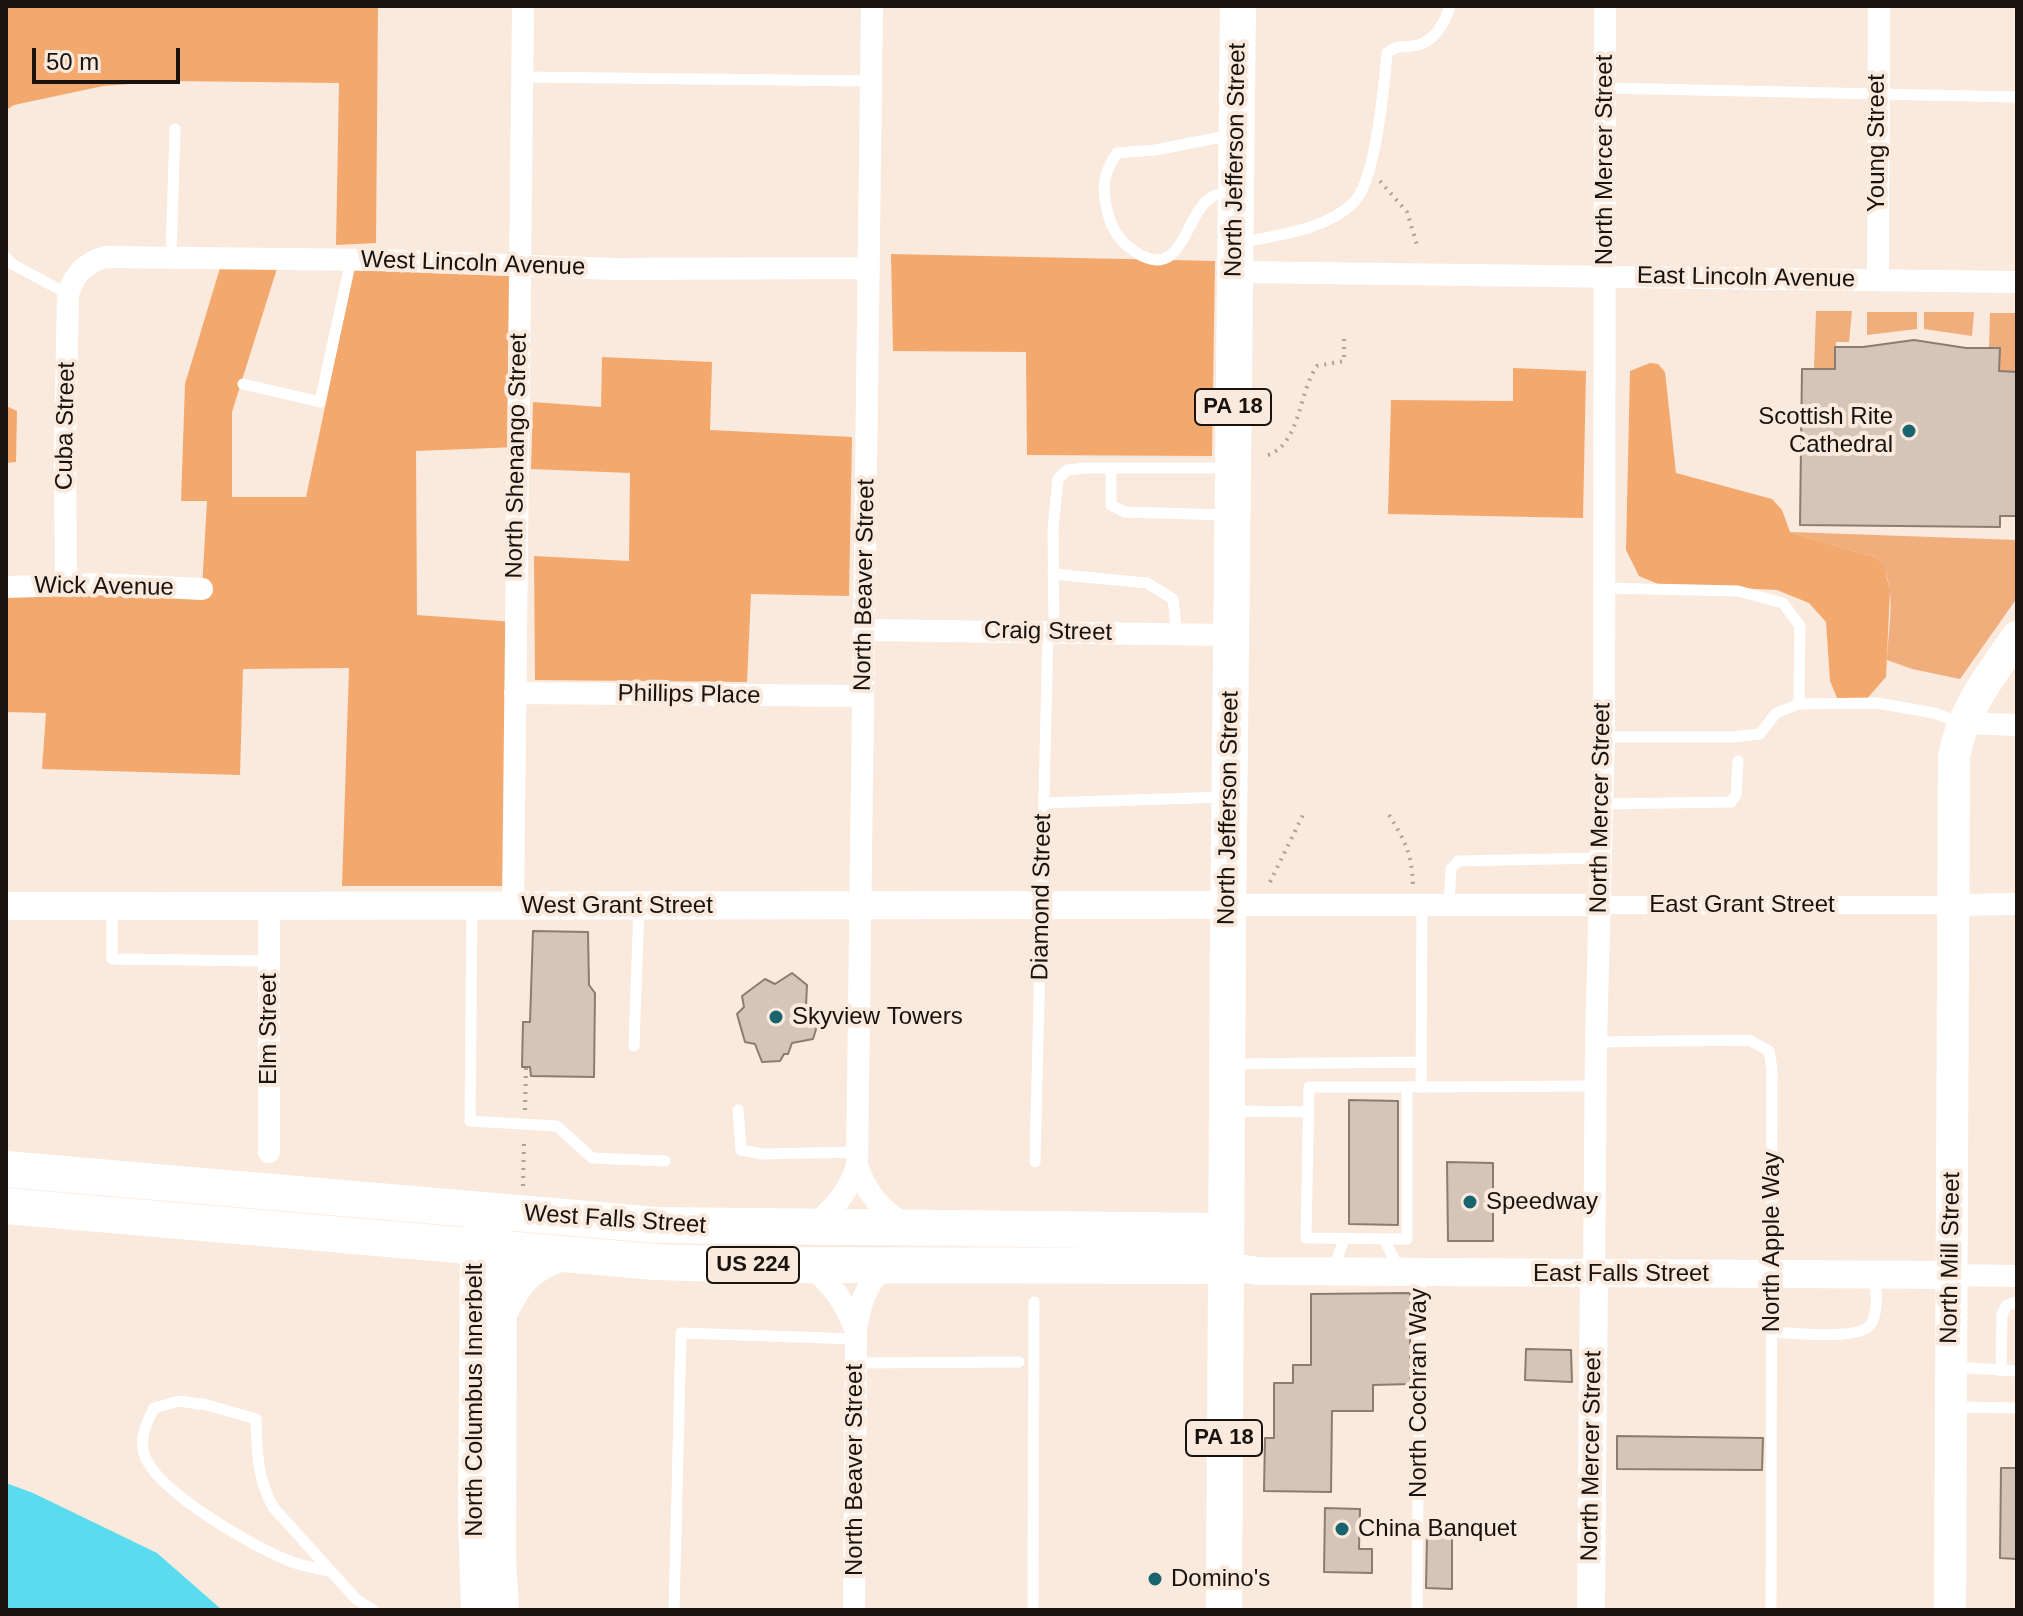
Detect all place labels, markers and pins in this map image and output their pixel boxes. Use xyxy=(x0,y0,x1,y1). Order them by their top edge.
place label: Scottish Rite Cathedral xyxy=(1758,403,1893,459)
marker: Scottish Rite Cathedral xyxy=(1900,422,1918,440)
place label: Skyview Towers xyxy=(792,1003,963,1031)
marker: Skyview Towers xyxy=(767,1008,785,1026)
place label: Speedway xyxy=(1486,1188,1598,1216)
marker: Speedway xyxy=(1461,1193,1479,1211)
place label: China Banquet xyxy=(1358,1515,1517,1543)
marker: China Banquet xyxy=(1333,1520,1351,1538)
place label: Domino's xyxy=(1171,1565,1270,1593)
marker: Domino's xyxy=(1146,1570,1164,1588)

